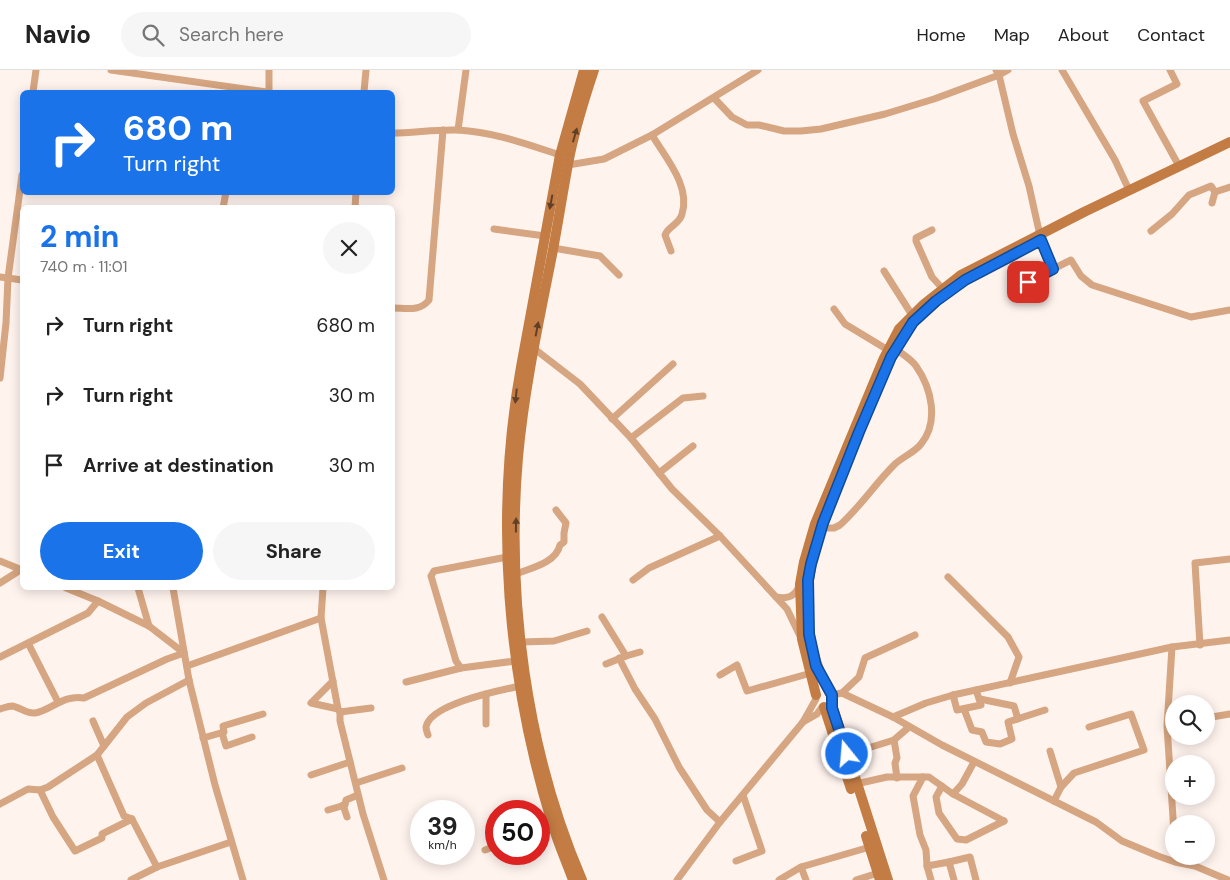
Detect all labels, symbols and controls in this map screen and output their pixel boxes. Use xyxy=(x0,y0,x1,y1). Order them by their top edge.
search box xyxy=(121,12,471,57)
text: Navio xyxy=(25,19,91,50)
icon: search xyxy=(139,21,167,49)
text: Search here xyxy=(179,22,284,47)
text: Home xyxy=(916,23,966,47)
text: Map xyxy=(994,23,1030,47)
text: About xyxy=(1058,23,1109,47)
text: Contact xyxy=(1137,23,1205,47)
text: 680 m xyxy=(123,105,233,151)
icon: right xyxy=(40,110,105,175)
one-way arrow xyxy=(572,128,580,143)
text: Turn right xyxy=(123,149,220,178)
one-way arrow xyxy=(547,195,555,211)
text: 2 min xyxy=(40,217,119,256)
button: close xyxy=(323,222,375,274)
text: 740 m · 11:01 xyxy=(40,256,128,277)
pin xyxy=(1007,261,1049,303)
icon: arrive xyxy=(1014,268,1042,296)
icon: right xyxy=(40,311,68,339)
text: Turn right xyxy=(83,313,173,338)
text: 680 m xyxy=(317,313,375,338)
one-way arrow xyxy=(533,321,541,337)
icon: right xyxy=(40,381,68,409)
text: Turn right xyxy=(83,383,173,408)
text: 30 m xyxy=(329,383,375,408)
one-way arrow xyxy=(512,389,520,405)
icon: arrive xyxy=(40,451,68,479)
text: Arrive at destination xyxy=(83,453,274,478)
text: 30 m xyxy=(329,453,375,478)
one-way arrow xyxy=(512,517,520,533)
button: Exit xyxy=(40,522,203,580)
button: Share xyxy=(213,522,375,580)
map controls xyxy=(1165,695,1215,865)
button: search xyxy=(1165,695,1215,745)
position arrow xyxy=(820,727,872,779)
button: + xyxy=(1165,755,1215,805)
speed limit sign: 50 xyxy=(485,800,550,865)
text: 39 xyxy=(427,810,458,843)
button: − xyxy=(1165,815,1215,865)
text: km/h xyxy=(428,837,457,853)

